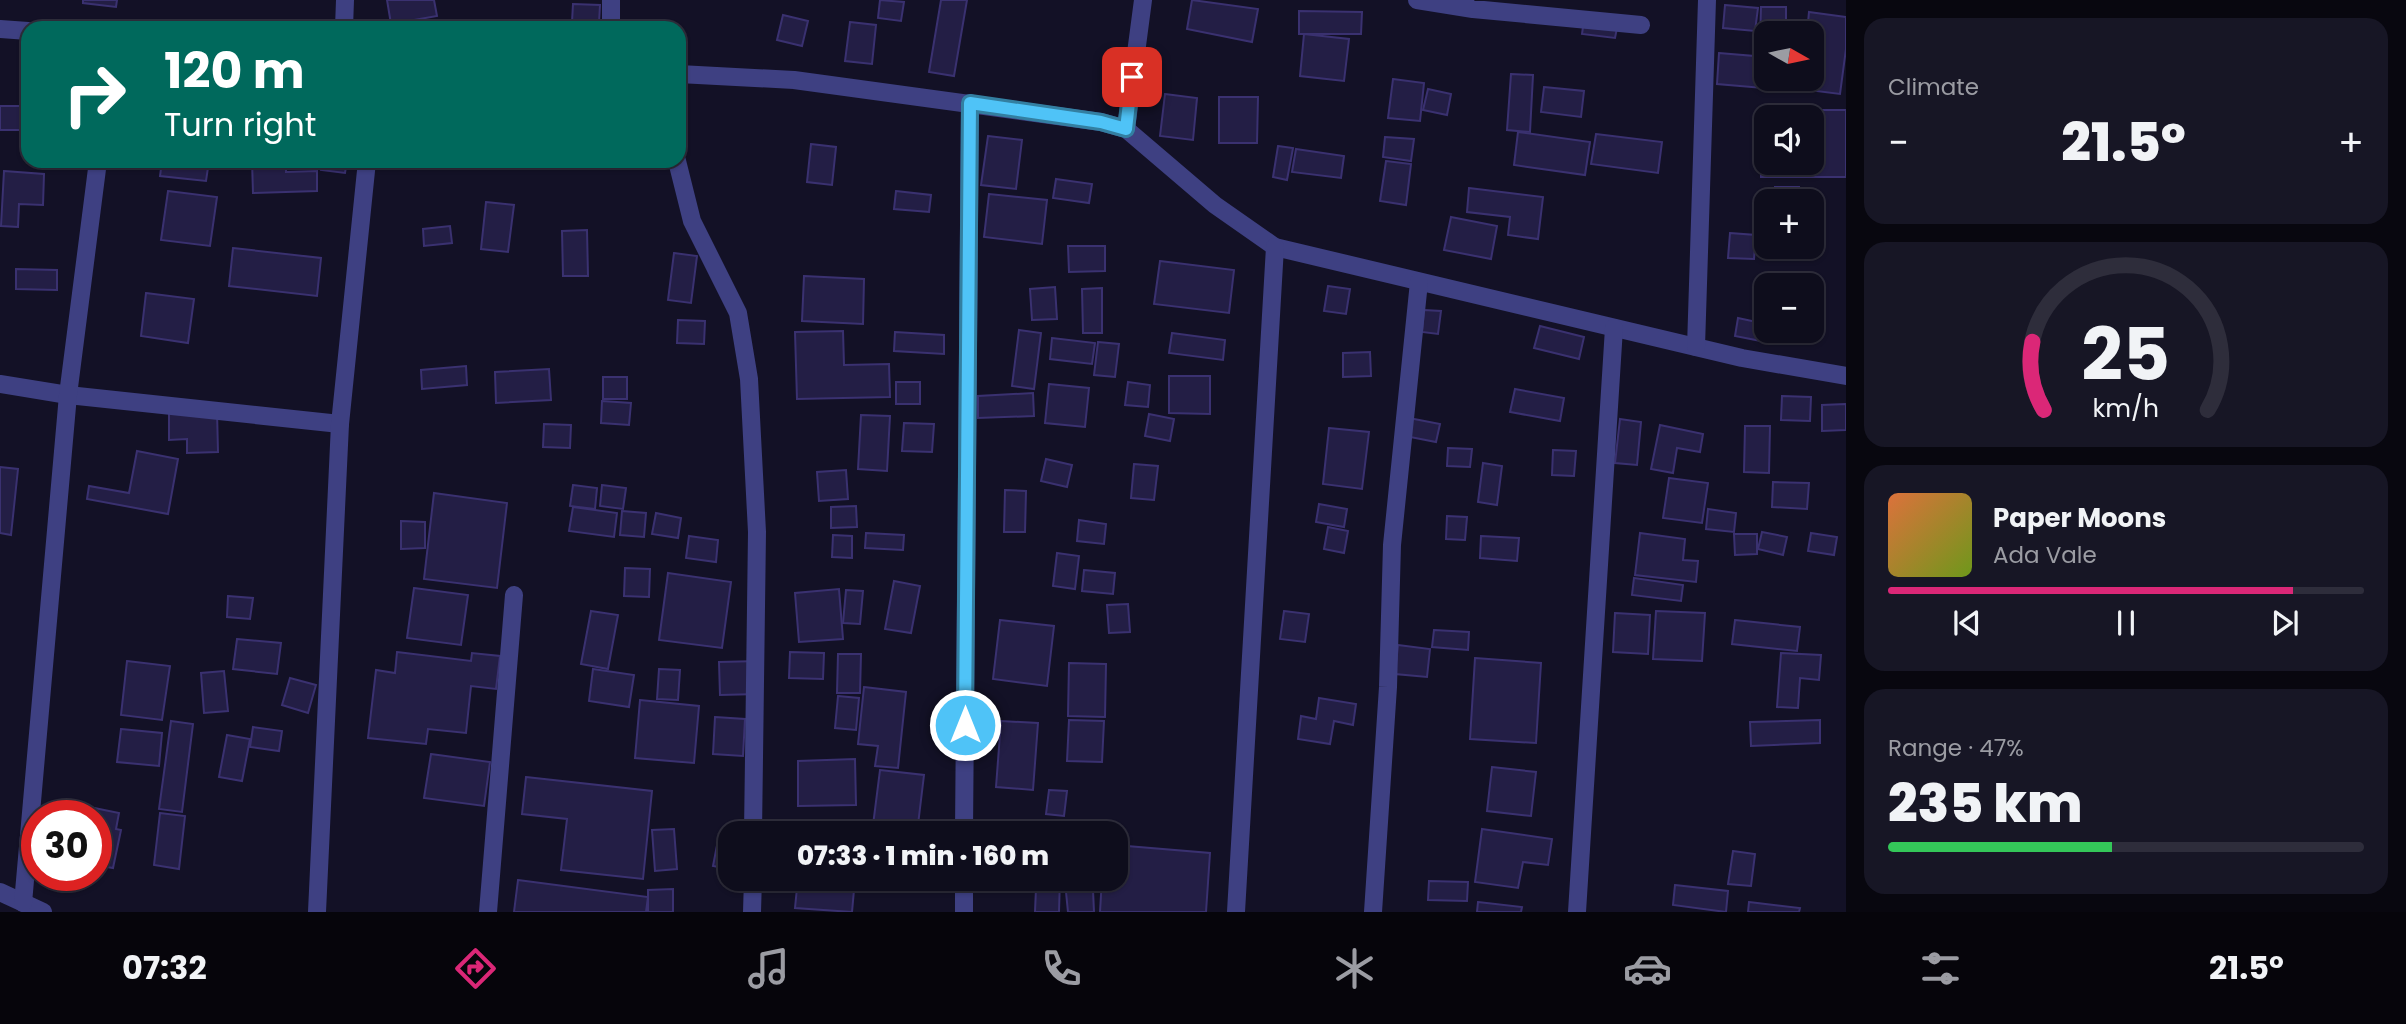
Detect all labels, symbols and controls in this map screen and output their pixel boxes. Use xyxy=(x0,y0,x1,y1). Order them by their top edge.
north arrow xyxy=(1754,21,1824,91)
map controls xyxy=(1754,21,1824,343)
text: 120 m xyxy=(164,37,305,105)
pin xyxy=(1102,47,1162,107)
icon: right xyxy=(49,49,140,140)
icon: arrive xyxy=(1113,58,1151,96)
text: Climate xyxy=(1888,71,1979,103)
text: Turn right xyxy=(164,102,316,147)
button: sound xyxy=(1754,105,1824,175)
text: 21.5° xyxy=(2061,106,2186,179)
text: − xyxy=(1888,116,1909,169)
text: + xyxy=(2338,116,2364,169)
button: + xyxy=(1754,189,1824,259)
button: − xyxy=(1754,273,1824,343)
text: 25 xyxy=(2082,305,2170,406)
text: km/h xyxy=(2093,391,2159,426)
text: Paper Moons xyxy=(1993,500,2166,536)
text: Ada Vale xyxy=(1993,539,2097,571)
icon: previous xyxy=(1948,604,1986,642)
icon: pause xyxy=(2107,604,2145,642)
icon: next xyxy=(2266,604,2304,642)
position arrow xyxy=(928,688,1002,762)
text: Range · 47% xyxy=(1888,732,2024,764)
text: 235 km xyxy=(1888,767,2082,840)
speed limit sign: 30 xyxy=(21,800,112,891)
text: 07:33 · 1 min · 160 m xyxy=(797,838,1049,874)
icon: directions xyxy=(451,944,500,993)
icon: music xyxy=(744,944,793,993)
icon: phone xyxy=(1037,944,1086,993)
icon: climate xyxy=(1330,944,1379,993)
icon: car xyxy=(1623,944,1672,993)
icon: filters xyxy=(1916,944,1965,993)
text: 07:32 xyxy=(122,945,207,990)
text: 21.5° xyxy=(2209,945,2284,990)

